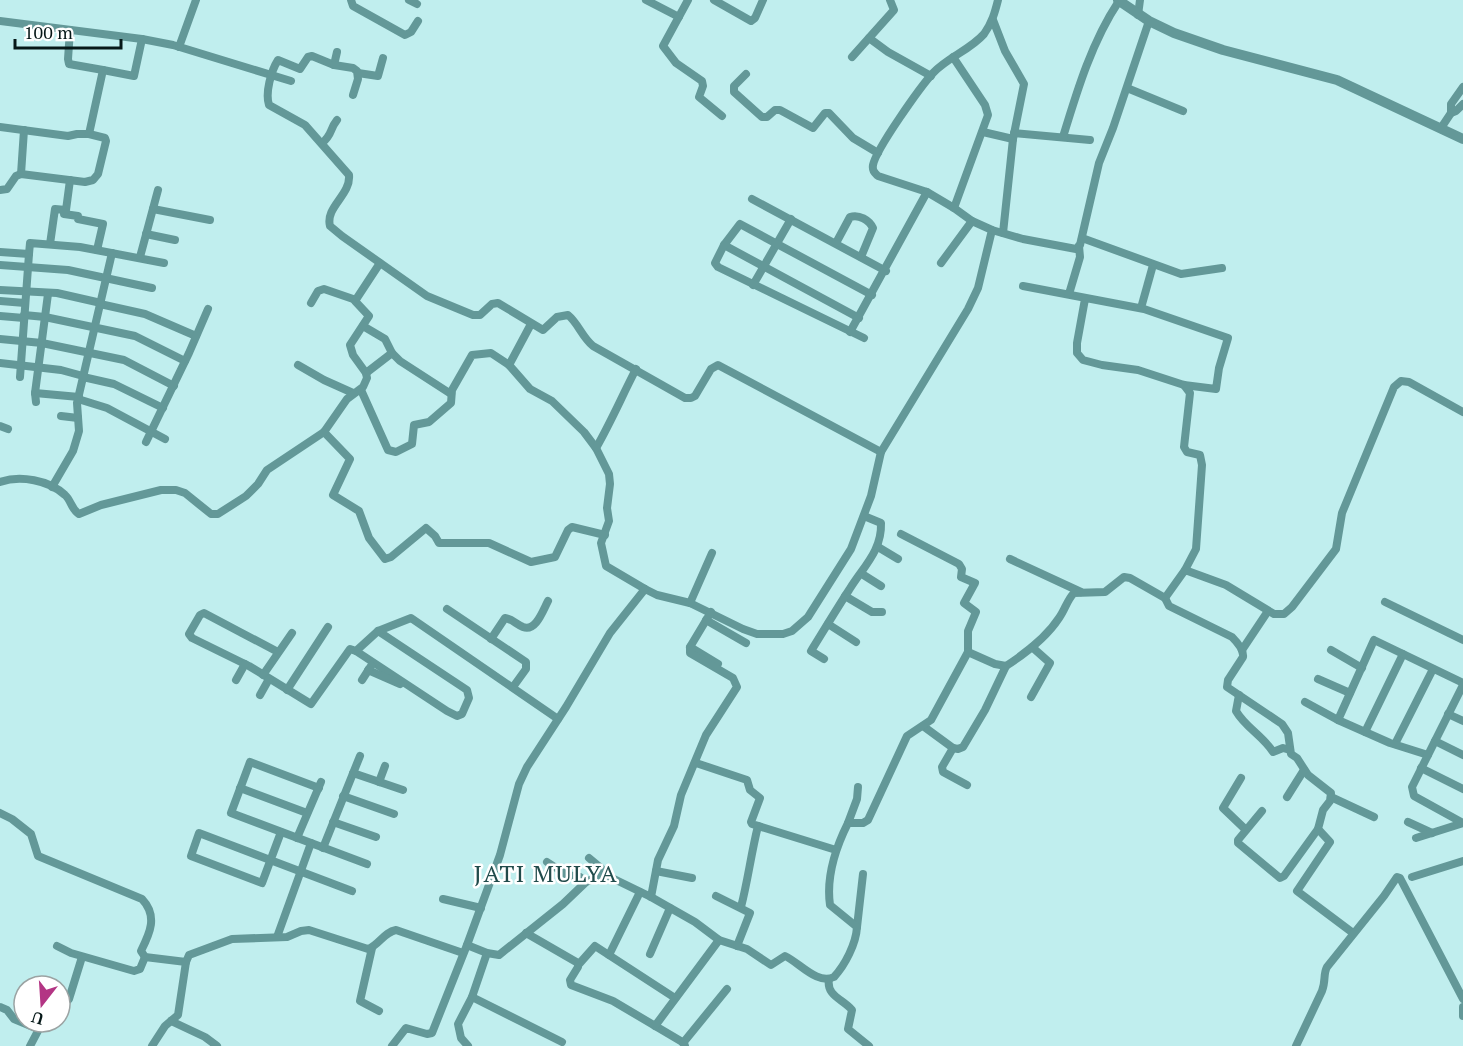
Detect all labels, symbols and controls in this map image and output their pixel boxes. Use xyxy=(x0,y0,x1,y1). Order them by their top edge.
scale bar xyxy=(15,12,122,50)
text: 100 m xyxy=(24,20,73,44)
district label: JATI MULYA xyxy=(474,857,618,889)
north arrow xyxy=(12,974,72,1034)
text: U xyxy=(28,1006,46,1031)

